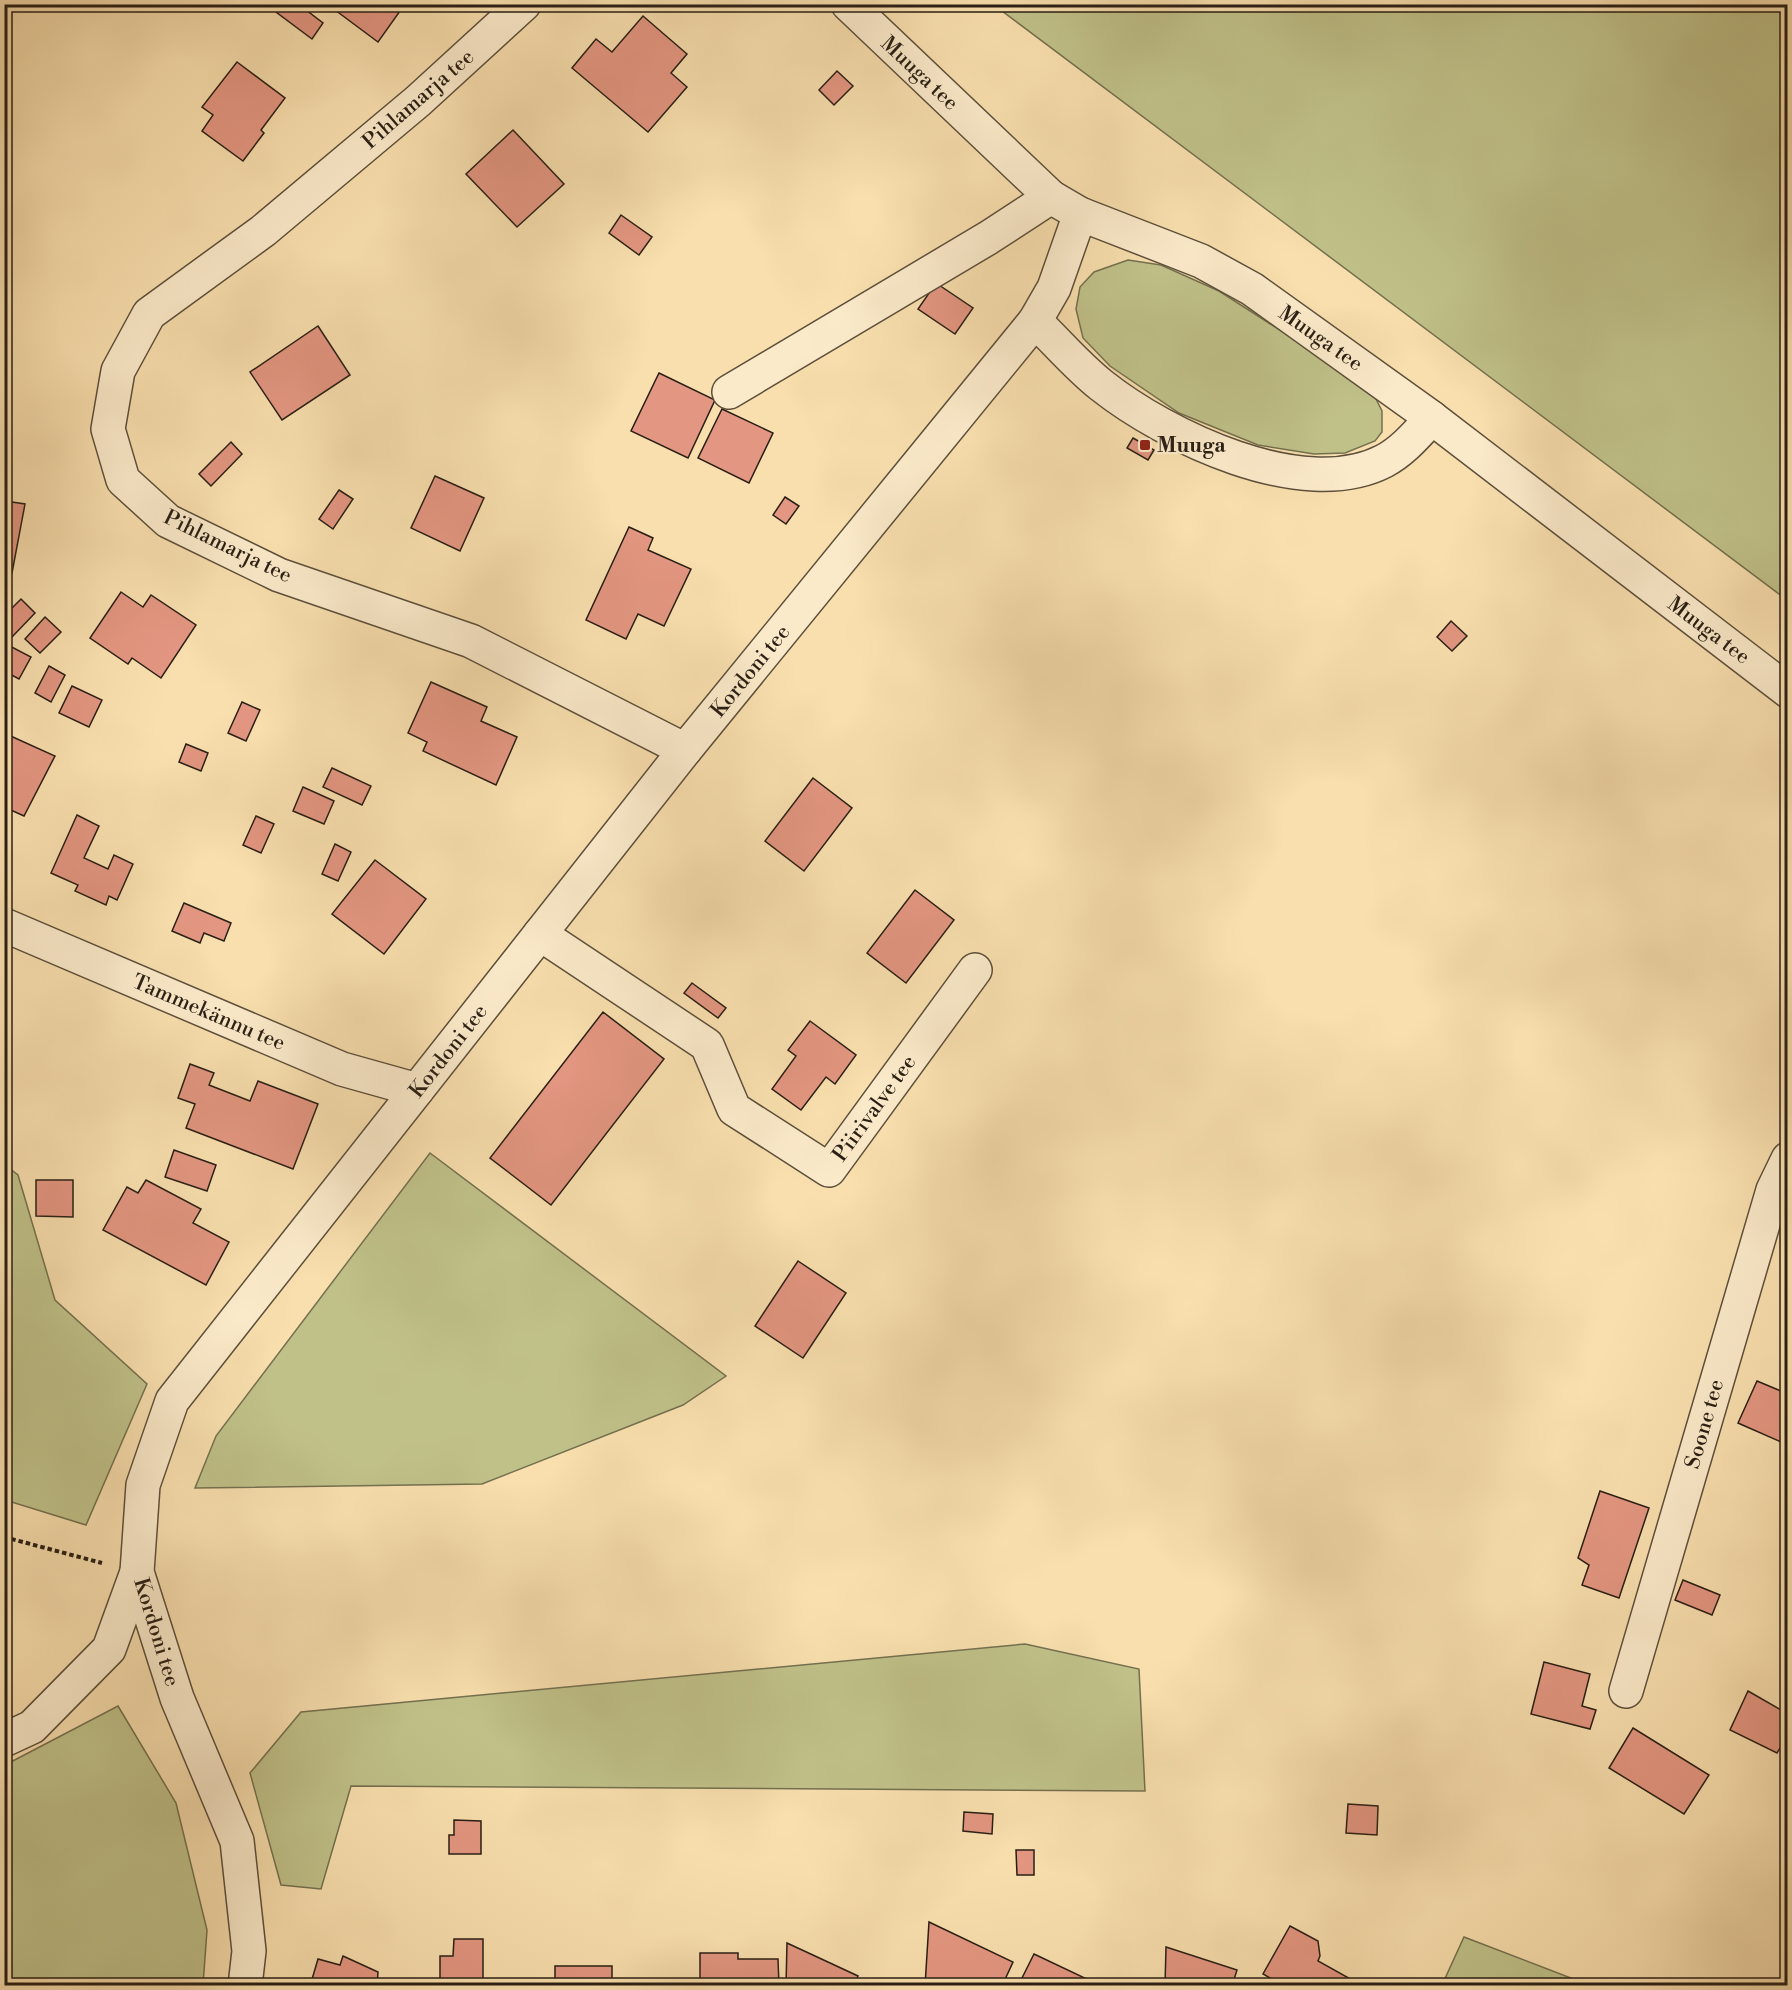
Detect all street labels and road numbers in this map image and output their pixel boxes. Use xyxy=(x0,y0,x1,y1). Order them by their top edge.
street label: Muuga tee xyxy=(875,31,964,116)
street label: Pihlamarja tee xyxy=(357,44,480,155)
street label: Muuga tee xyxy=(1273,300,1368,377)
street label: Pihlamarja tee xyxy=(159,505,296,589)
street label: Muuga tee xyxy=(1662,591,1755,670)
street label: Kordoni tee xyxy=(705,620,796,723)
street label: Tammekännu tee xyxy=(128,969,289,1057)
street label: Kordoni tee xyxy=(404,1000,493,1104)
street label: Piirivalve tee xyxy=(827,1050,922,1167)
street label: Soone tee xyxy=(1680,1377,1730,1472)
street label: Kordoni tee xyxy=(127,1575,185,1690)

